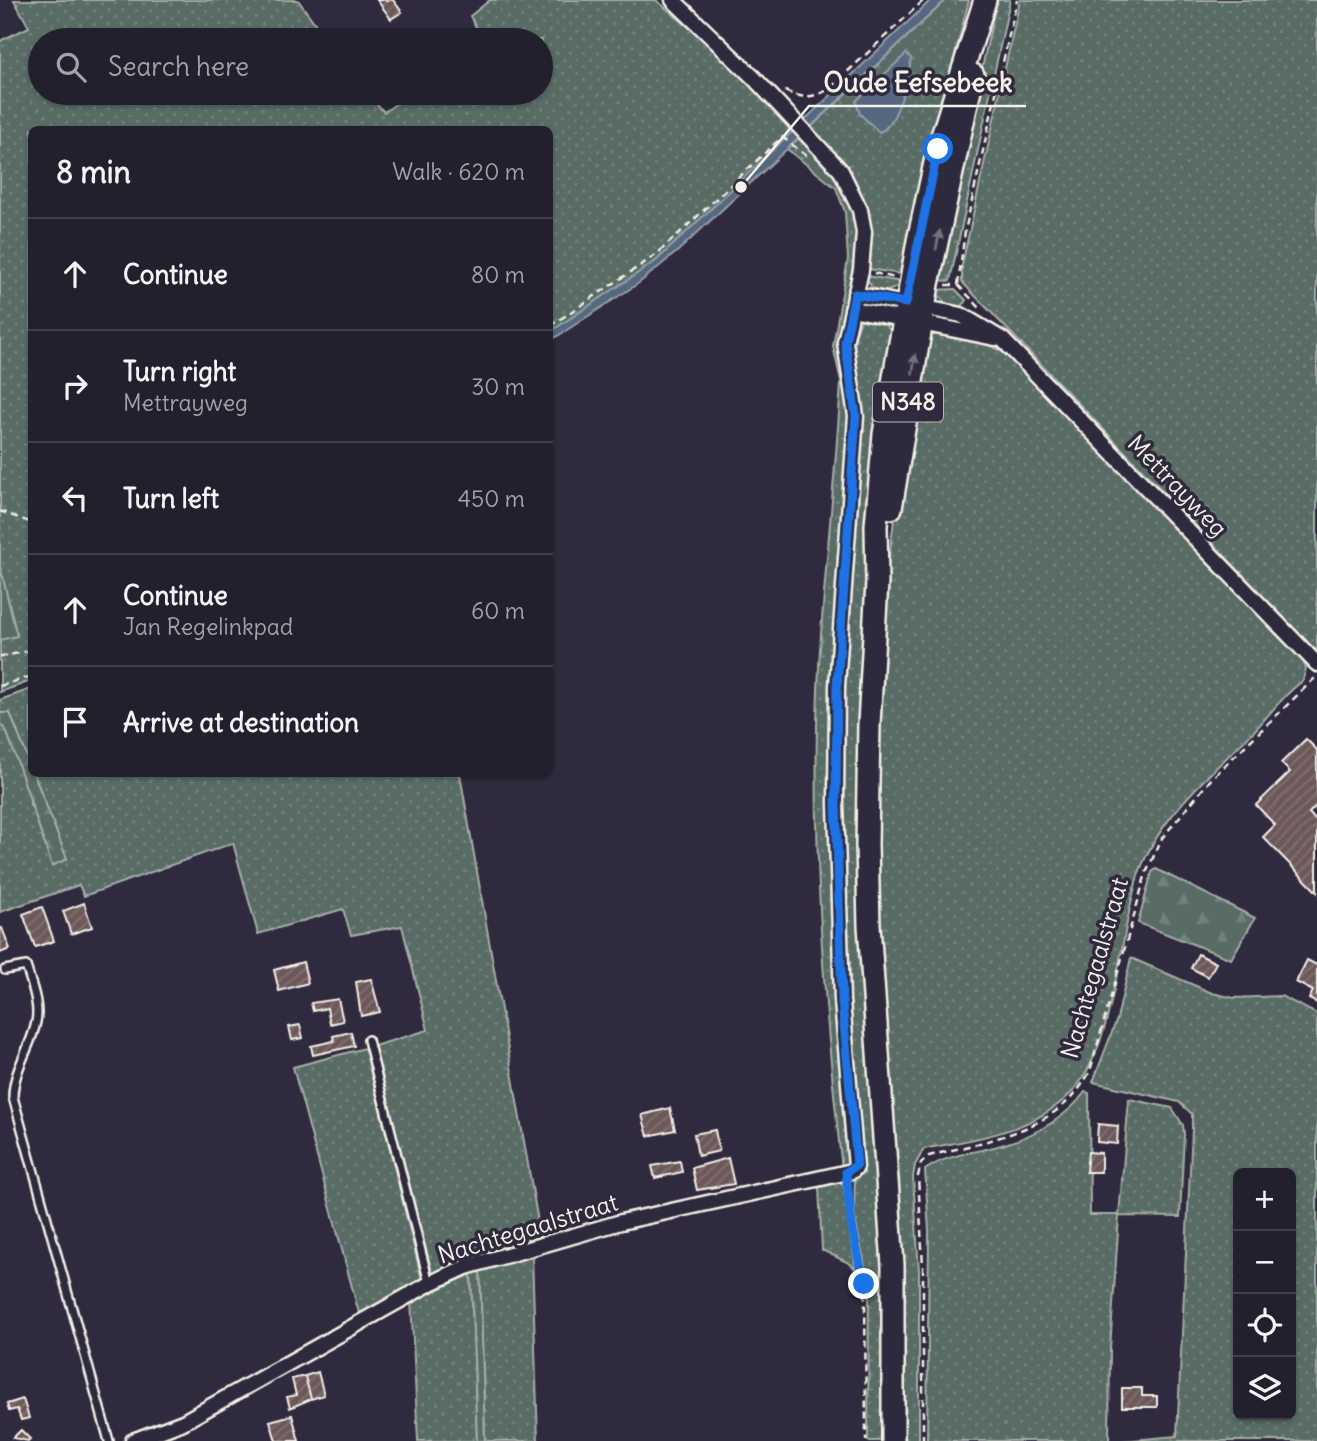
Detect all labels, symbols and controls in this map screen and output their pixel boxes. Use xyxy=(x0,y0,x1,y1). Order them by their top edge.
search box xyxy=(28,28,553,105)
icon: search xyxy=(52,48,90,86)
text: Search here xyxy=(108,50,249,83)
callout: Oude Eefsebeek xyxy=(809,59,1026,106)
text: Oude Eefsebeek xyxy=(823,66,1013,99)
route start xyxy=(922,133,953,164)
text: 8 min xyxy=(56,153,131,191)
text: Walk · 620 m xyxy=(392,157,525,186)
one-way arrow xyxy=(933,229,944,251)
icon: ahead xyxy=(56,255,94,293)
text: Continue xyxy=(123,258,228,291)
text: 80 m xyxy=(471,260,525,289)
one-way arrow xyxy=(909,353,920,375)
text: Turn right xyxy=(123,355,236,388)
icon: right xyxy=(56,367,94,405)
text: 30 m xyxy=(471,372,525,401)
road number: N348 xyxy=(873,382,943,422)
text: Mettrayweg xyxy=(123,388,248,417)
street label: Mettrayweg xyxy=(1122,428,1234,543)
icon: left xyxy=(56,479,94,517)
text: Turn left xyxy=(123,482,219,515)
text: 450 m xyxy=(458,484,525,513)
text: Continue xyxy=(123,579,228,612)
icon: ahead xyxy=(56,591,94,629)
text: 60 m xyxy=(471,596,525,625)
text: Jan Regelinkpad xyxy=(123,612,293,641)
icon: arrive xyxy=(56,703,94,741)
text: Arrive at destination xyxy=(123,706,359,739)
street label: Nachtegaalstraat xyxy=(1054,874,1134,1062)
map controls xyxy=(1233,1168,1296,1420)
button: + xyxy=(1233,1168,1296,1231)
street label: Nachtegaalstraat xyxy=(434,1186,621,1270)
button: − xyxy=(1233,1231,1296,1294)
route end xyxy=(848,1268,879,1299)
button: locate xyxy=(1233,1294,1296,1357)
button: layers xyxy=(1233,1357,1296,1420)

